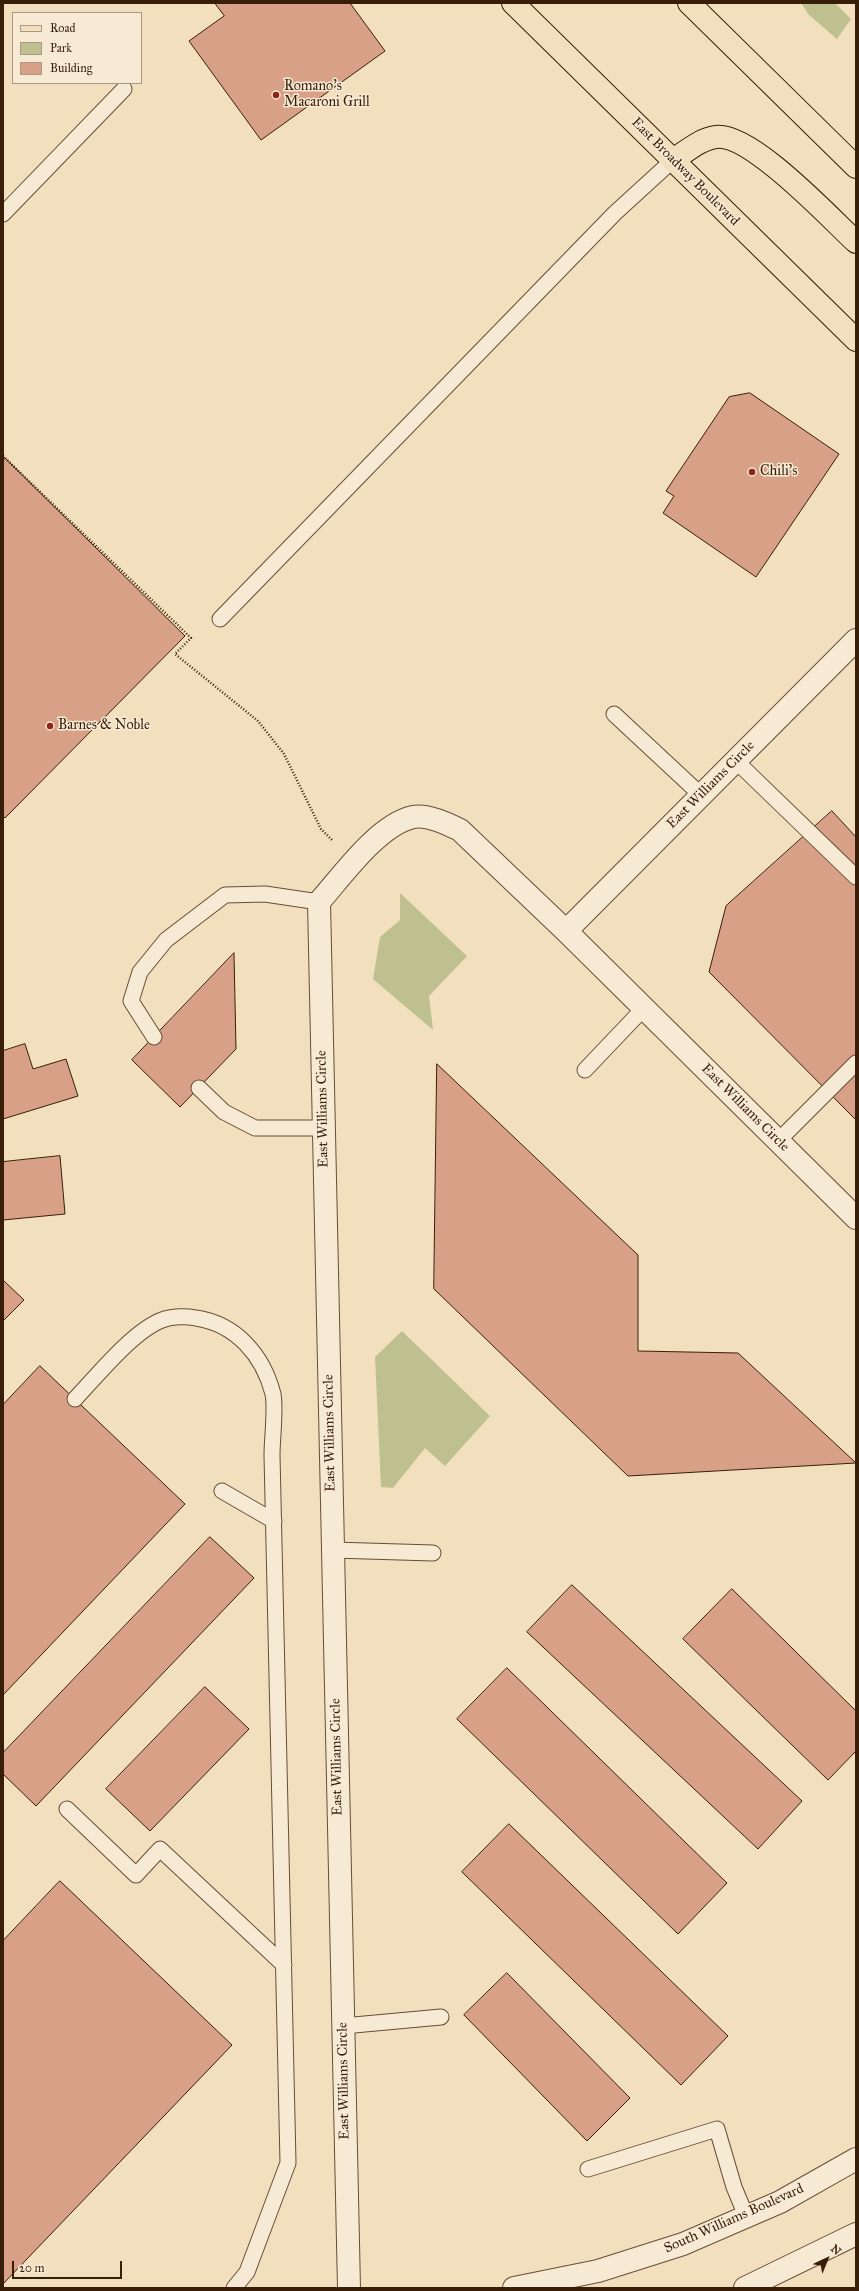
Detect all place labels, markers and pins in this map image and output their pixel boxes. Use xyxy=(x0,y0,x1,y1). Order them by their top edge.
place label: Romano's Macaroni Grill xyxy=(284,79,370,112)
marker: Romano's Macaroni Grill xyxy=(271,90,281,100)
place label: Chili's xyxy=(760,464,797,480)
marker: Chili's xyxy=(747,467,757,477)
place label: Barnes & Noble xyxy=(58,718,150,734)
marker: Barnes & Noble xyxy=(45,721,55,731)

